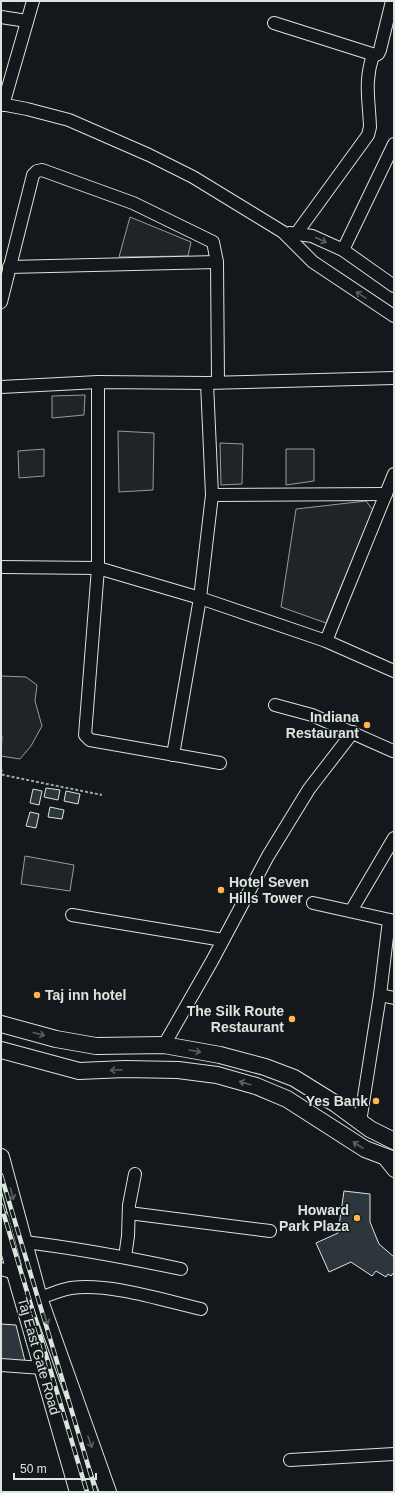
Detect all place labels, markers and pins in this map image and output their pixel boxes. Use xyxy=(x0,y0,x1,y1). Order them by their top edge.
place label: Indiana Restaurant xyxy=(286,709,359,741)
marker: Indiana Restaurant xyxy=(362,720,372,730)
place label: Hotel Seven Hills Tower xyxy=(229,874,309,906)
marker: Hotel Seven Hills Tower xyxy=(216,885,226,895)
place label: Taj inn hotel xyxy=(45,987,126,1003)
marker: Taj inn hotel xyxy=(32,990,42,1000)
place label: The Silk Route Restaurant xyxy=(187,1003,284,1035)
marker: The Silk Route Restaurant xyxy=(287,1014,297,1024)
place label: Yes Bank xyxy=(306,1093,368,1109)
marker: Yes Bank xyxy=(371,1096,381,1106)
place label: Howard Park Plaza xyxy=(279,1202,349,1234)
marker: Howard Park Plaza xyxy=(352,1213,362,1223)

